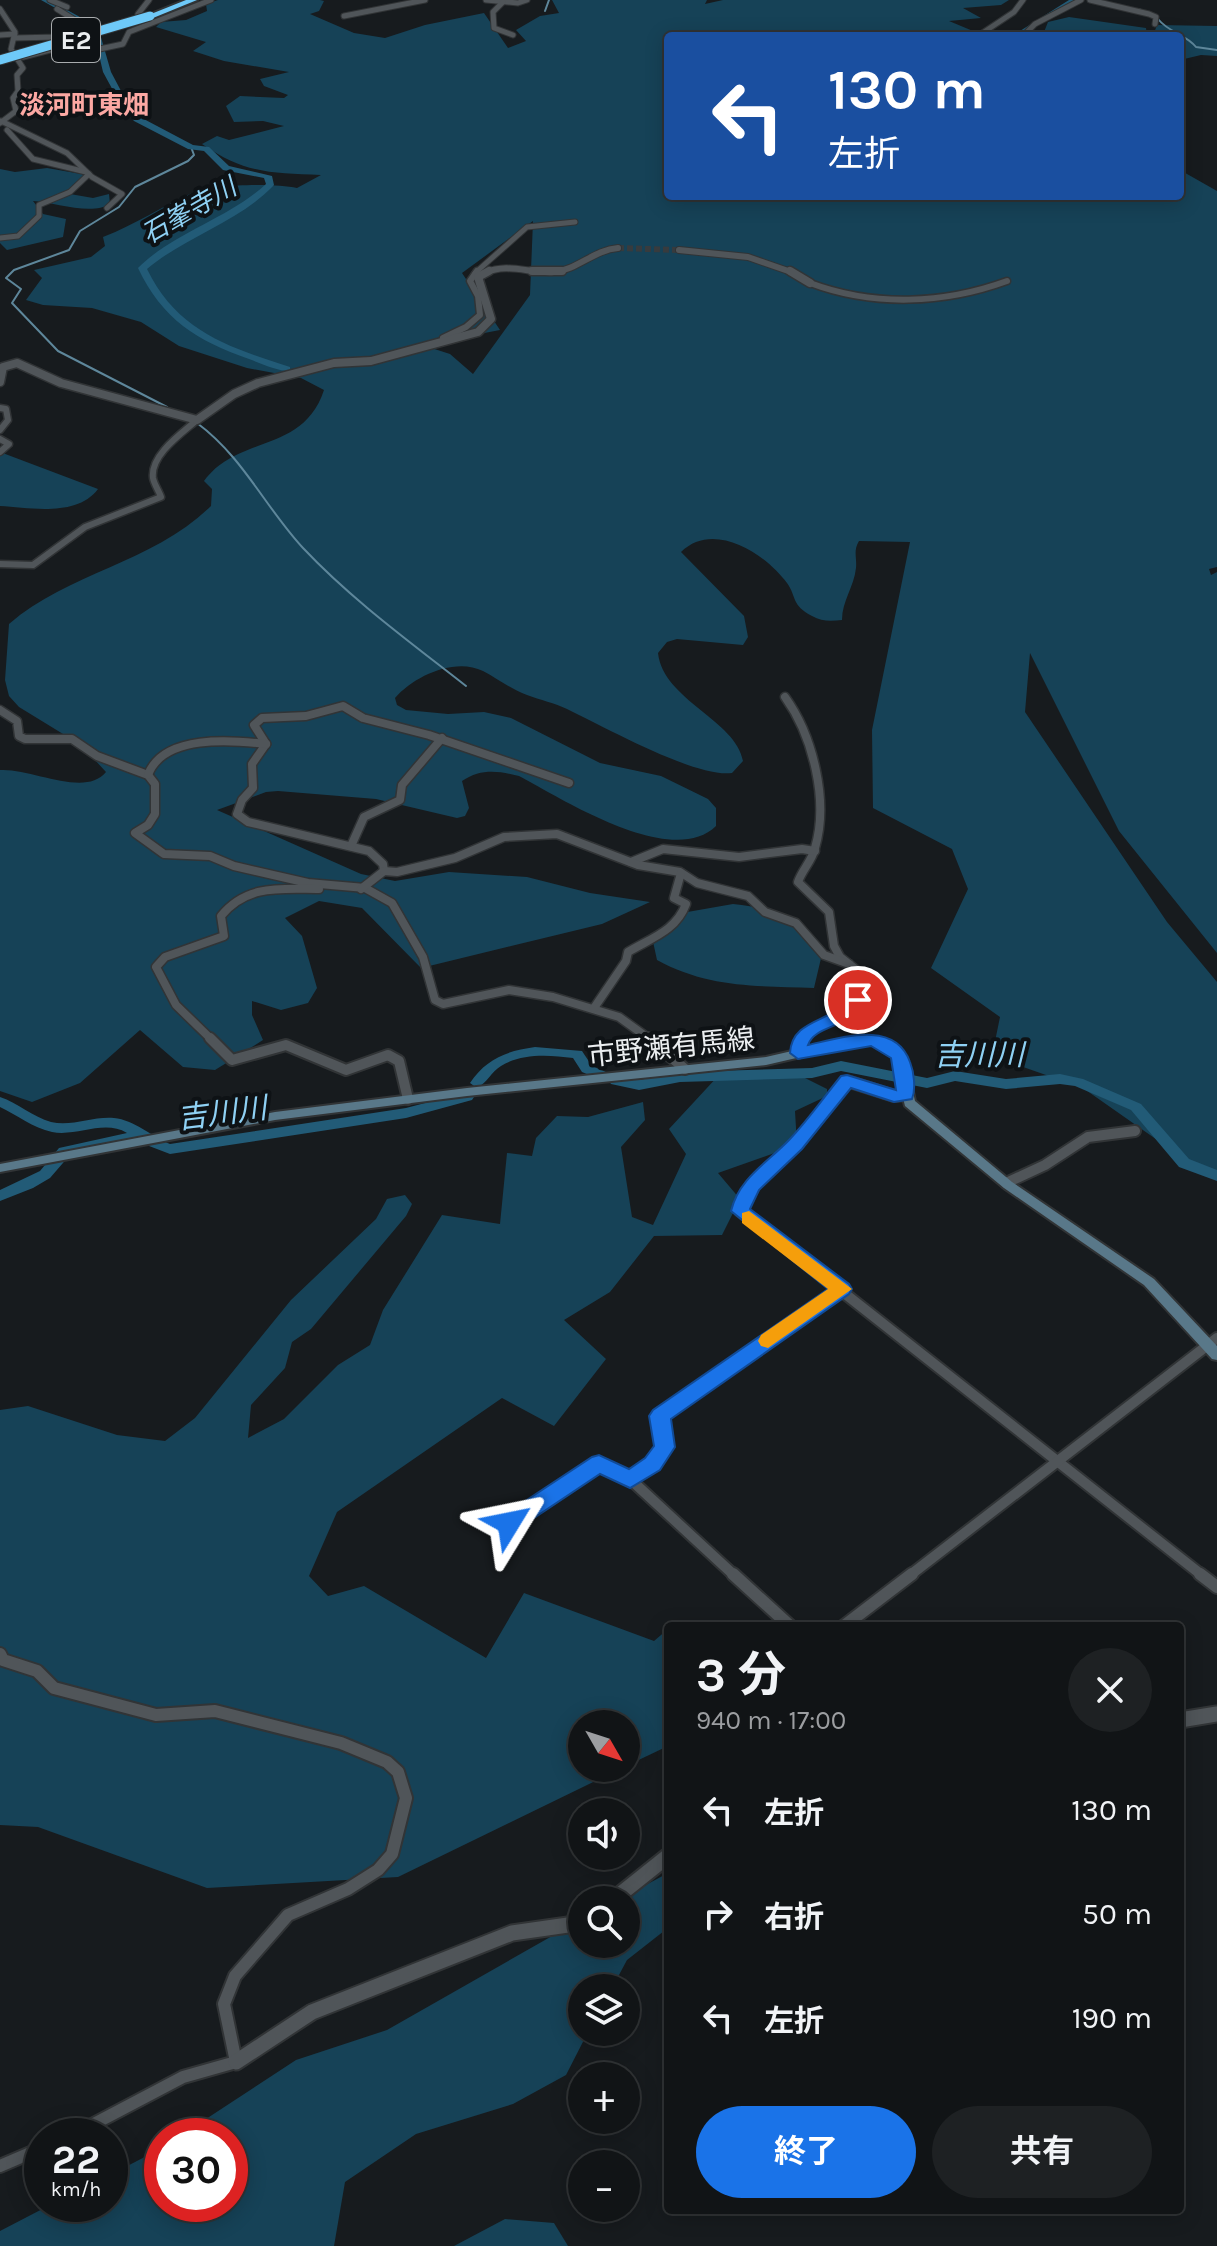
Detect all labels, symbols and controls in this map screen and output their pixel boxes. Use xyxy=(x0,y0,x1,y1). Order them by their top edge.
road number: E2 xyxy=(52,18,100,62)
text: 130 m xyxy=(828,57,986,122)
icon: left xyxy=(696,64,800,168)
district label: 淡河町東畑 xyxy=(19,90,149,121)
text: 左折 xyxy=(828,133,900,175)
water label: 石峯寺川 xyxy=(136,170,244,250)
pin xyxy=(824,966,892,1034)
icon: arrive xyxy=(836,978,880,1022)
street label: 市野瀬有馬線 xyxy=(586,1022,756,1072)
water label: 吉川川 xyxy=(934,1037,1027,1073)
water label: 吉川川 xyxy=(175,1089,272,1136)
position arrow xyxy=(467,1481,551,1565)
text: 3 分 xyxy=(696,1647,786,1703)
button: close xyxy=(1068,1648,1152,1732)
text: 940 m · 17:00 xyxy=(696,1705,846,1736)
north arrow xyxy=(568,1710,640,1782)
map controls xyxy=(568,1710,640,2222)
icon: left xyxy=(696,1788,740,1832)
text: 130 m xyxy=(1071,1792,1152,1828)
text: 左折 xyxy=(764,1795,824,1831)
button: sound xyxy=(568,1798,640,1870)
button: search xyxy=(568,1886,640,1958)
icon: right xyxy=(696,1892,740,1936)
text: 50 m xyxy=(1082,1896,1152,1932)
text: 右折 xyxy=(764,1899,824,1935)
button: layers xyxy=(568,1974,640,2046)
icon: left xyxy=(696,1996,740,2040)
text: 190 m xyxy=(1072,2000,1152,2036)
text: 左折 xyxy=(764,2003,824,2039)
button: + xyxy=(568,2062,640,2134)
button: 終了 xyxy=(696,2106,916,2198)
button: 共有 xyxy=(932,2106,1152,2198)
speed limit sign: 30 xyxy=(144,2118,248,2222)
text: 22 xyxy=(52,2136,100,2183)
button: − xyxy=(568,2150,640,2222)
text: km/h xyxy=(51,2178,101,2201)

